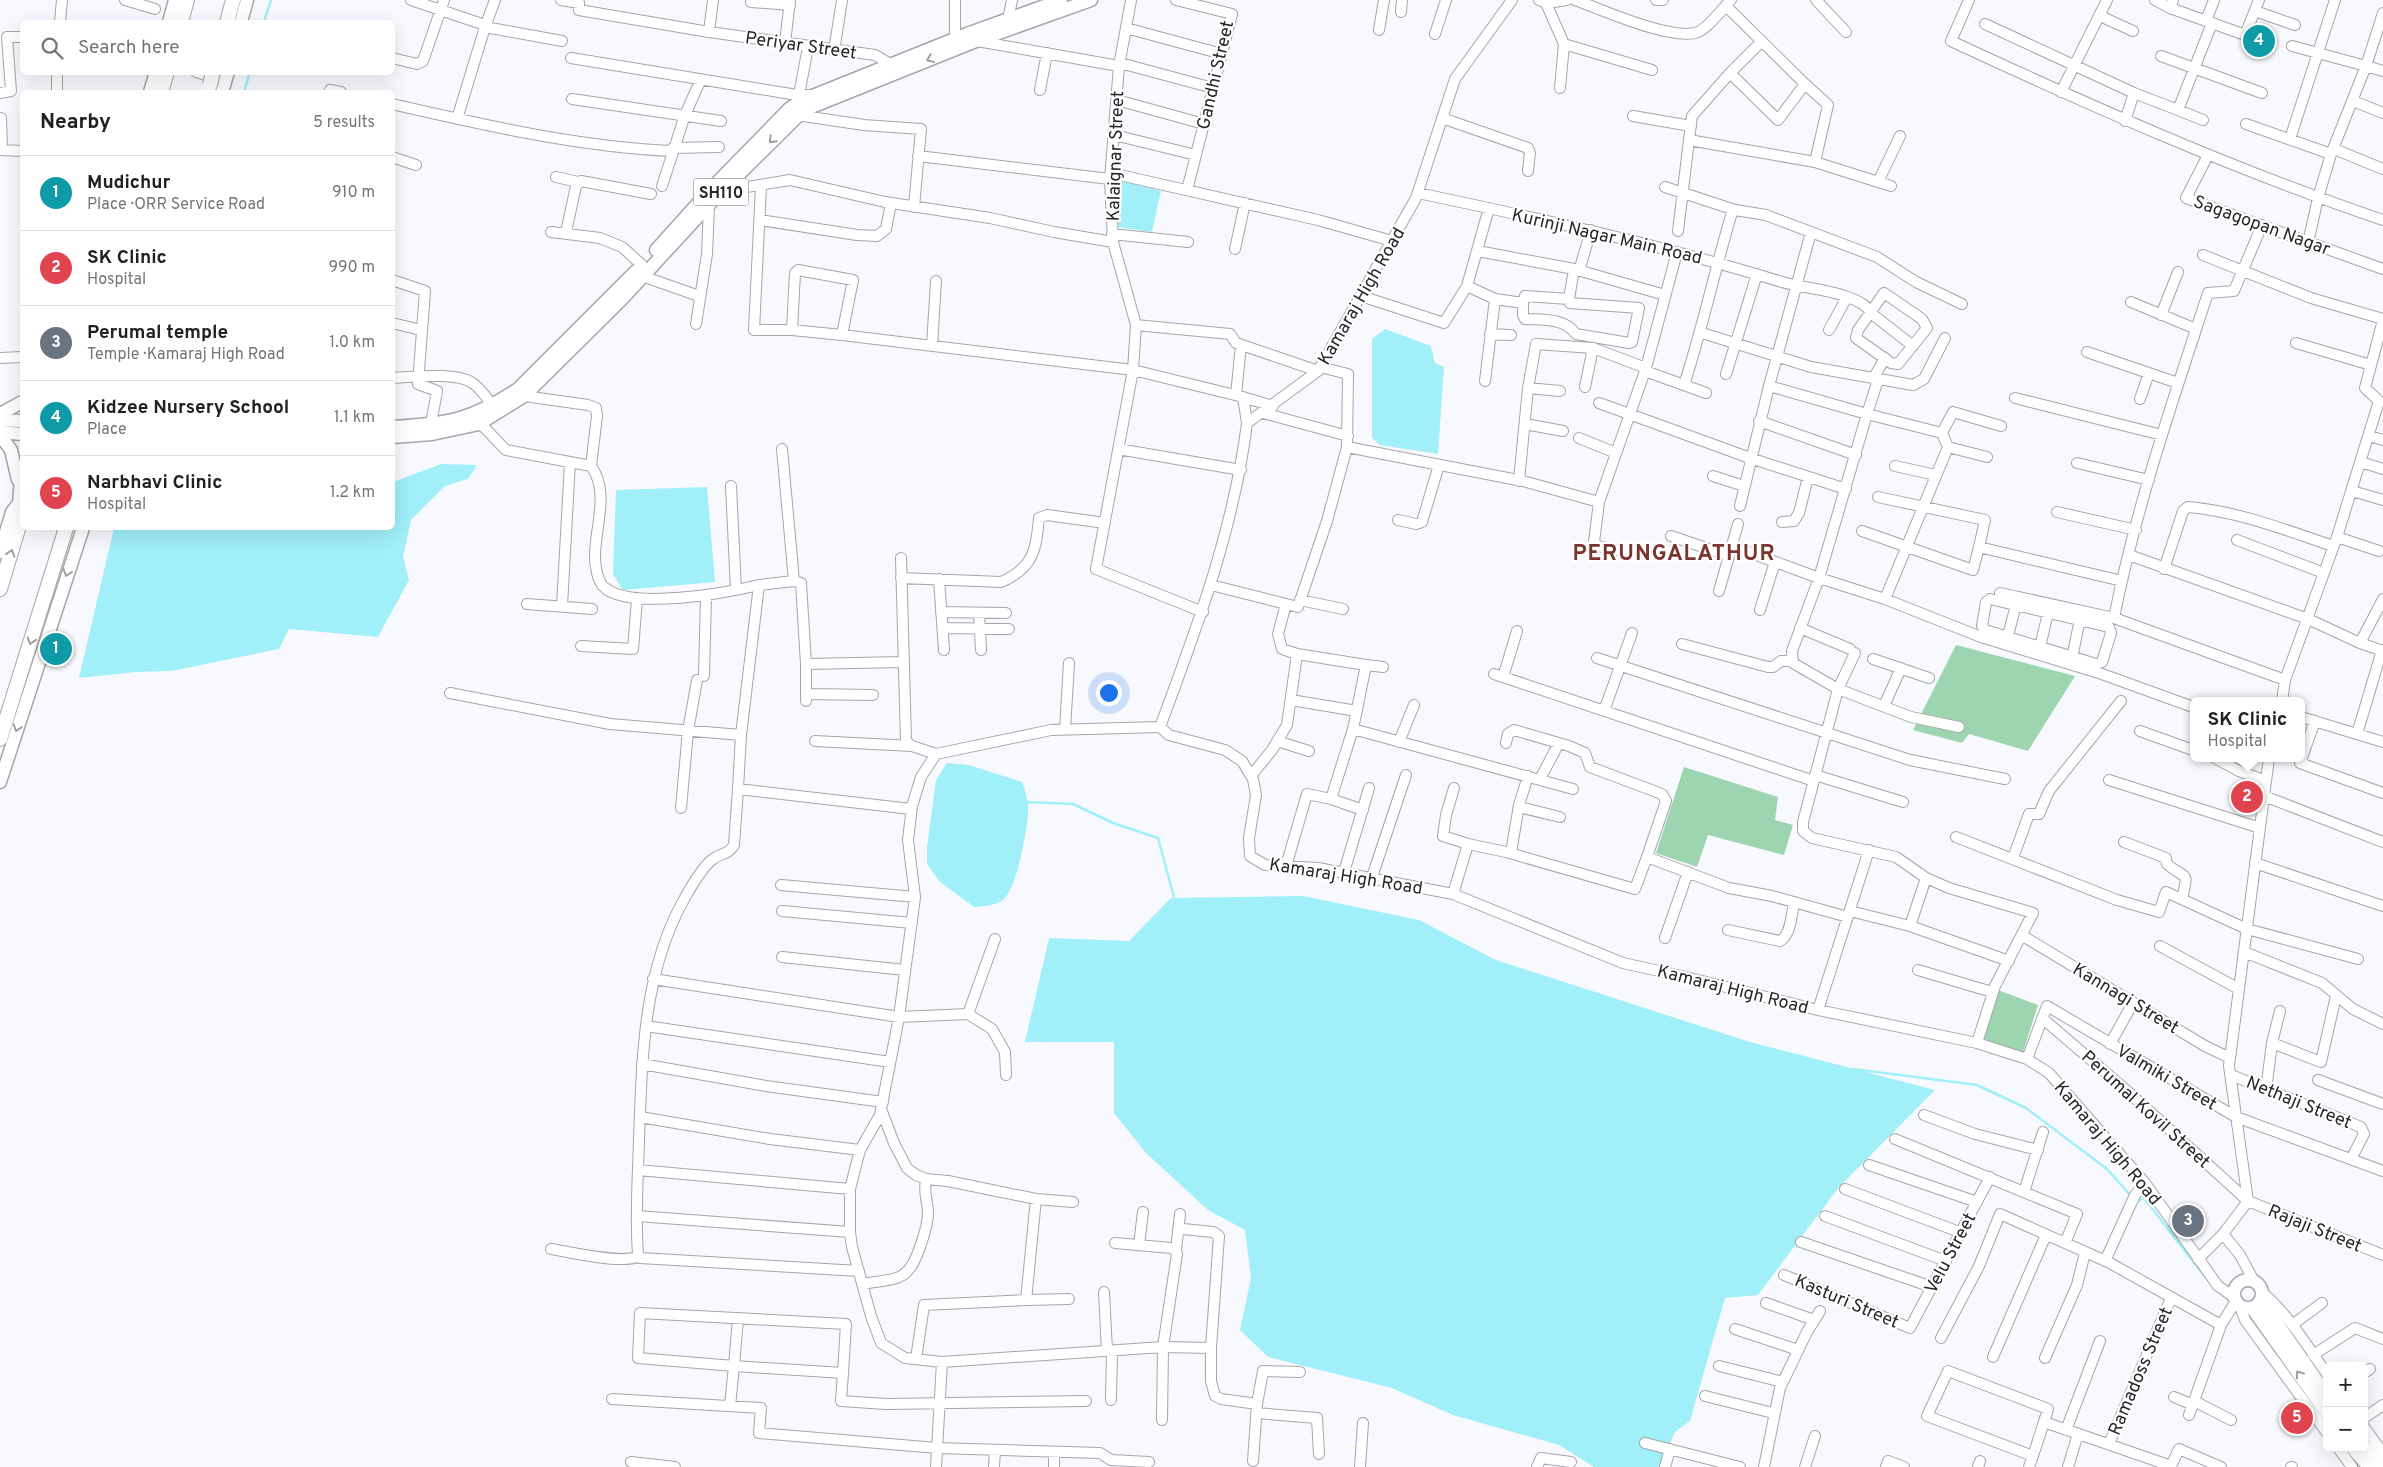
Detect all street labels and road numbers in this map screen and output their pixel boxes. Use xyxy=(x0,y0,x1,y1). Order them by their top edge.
street label: Gandhi Street xyxy=(1193,19,1240,132)
street label: Periyar Street xyxy=(744,27,858,66)
street label: Kalaignar Street xyxy=(1103,90,1130,222)
road number: SH110 xyxy=(694,178,748,206)
street label: Sagagopan Nagar xyxy=(2190,191,2333,262)
street label: Kurinji Nagar Main Road xyxy=(1509,204,1704,271)
street label: Kamaraj High Road xyxy=(1314,224,1411,370)
street label: Kamaraj High Road xyxy=(1267,854,1424,901)
street label: Kannagi Street xyxy=(2068,958,2183,1040)
street label: Kamaraj High Road xyxy=(1655,961,1811,1020)
street label: Valmiki Street xyxy=(2112,1040,2221,1116)
street label: Perumal Kovil Street xyxy=(2076,1046,2214,1174)
street label: Nethaji Street xyxy=(2242,1072,2355,1135)
street label: Kamaraj High Road xyxy=(2048,1077,2166,1211)
street label: Rajaji Street xyxy=(2264,1200,2365,1259)
street label: Velu Street xyxy=(1920,1209,1982,1298)
street label: Kasturi Street xyxy=(1791,1270,1902,1335)
street label: Ramadoss Street xyxy=(2104,1304,2179,1439)

